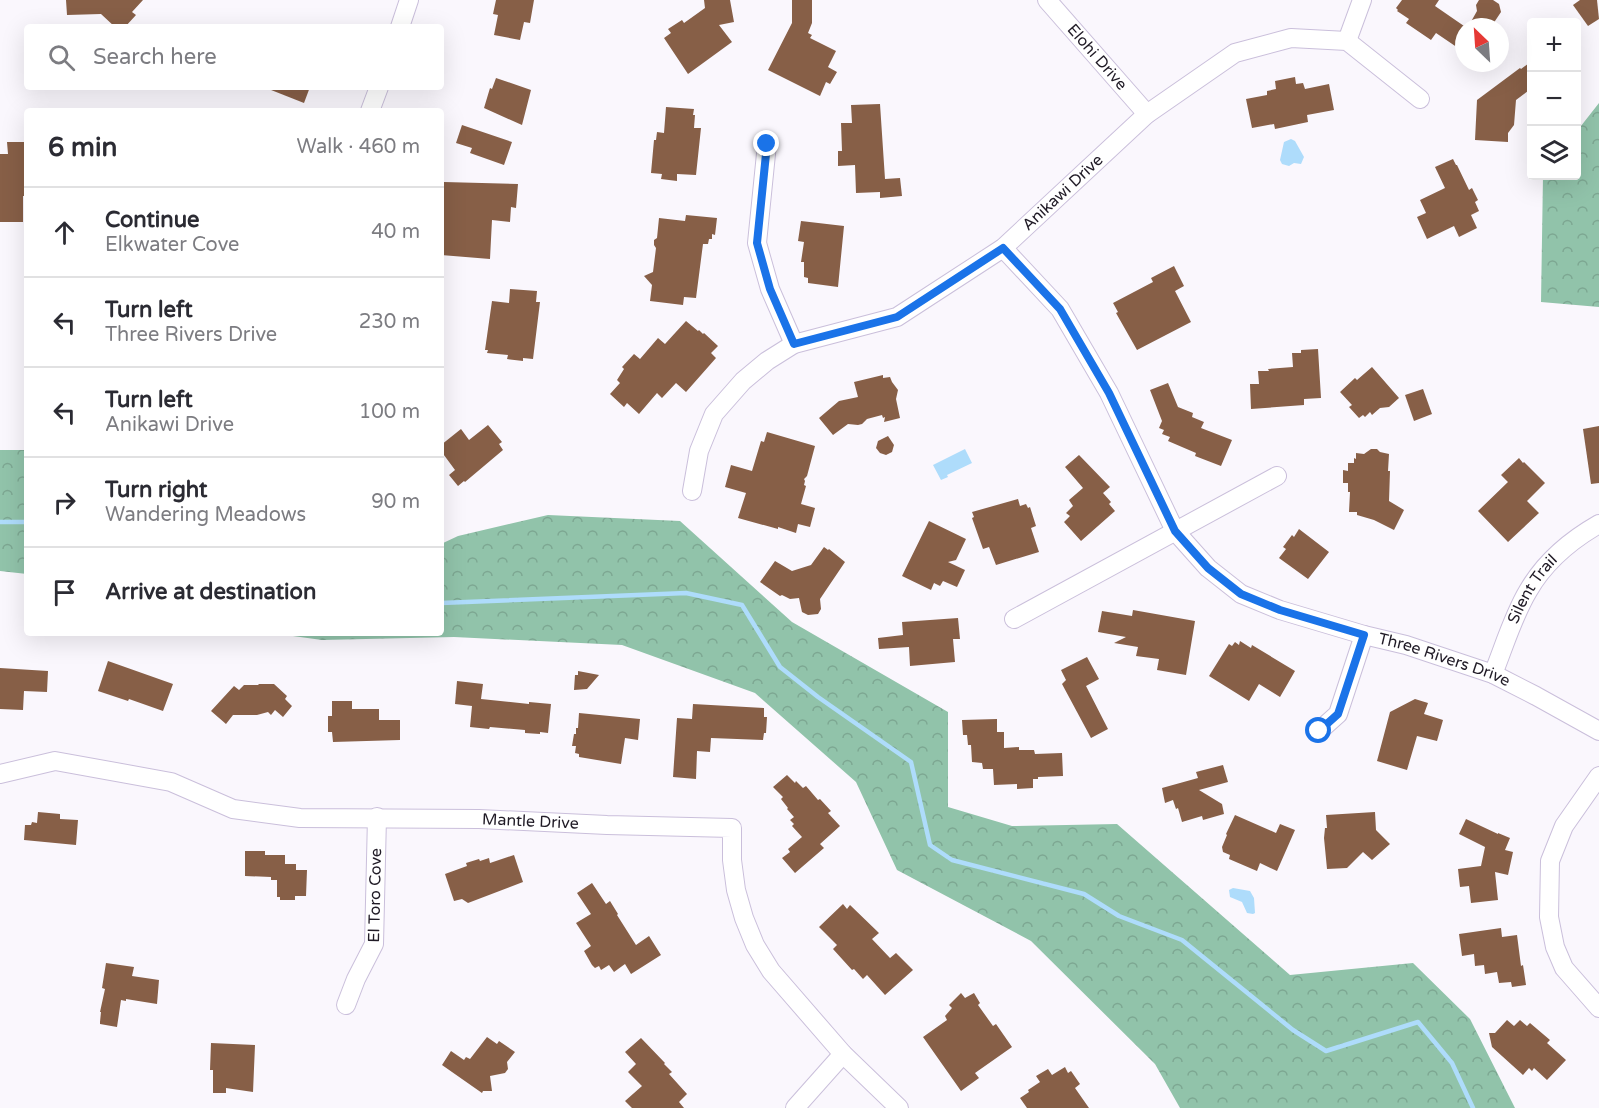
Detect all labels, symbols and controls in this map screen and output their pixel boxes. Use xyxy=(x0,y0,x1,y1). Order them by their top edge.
north arrow xyxy=(1455,18,1509,72)
map controls xyxy=(1527,18,1581,180)
button: + xyxy=(1527,18,1581,72)
street label: Elohi Drive xyxy=(1063,20,1131,94)
search box xyxy=(24,24,444,90)
icon: search xyxy=(45,41,78,74)
text: Search here xyxy=(93,44,217,70)
button: − xyxy=(1527,72,1581,126)
button: layers xyxy=(1527,126,1581,180)
route end xyxy=(753,130,779,156)
text: 6 min xyxy=(48,132,117,163)
text: Walk · 460 m xyxy=(297,135,420,159)
street label: Anikawi Drive xyxy=(1018,150,1107,235)
text: Continue xyxy=(105,207,200,233)
icon: ahead xyxy=(48,216,81,249)
text: 40 m xyxy=(371,220,420,244)
text: Elkwater Cove xyxy=(105,233,239,257)
text: Turn left xyxy=(105,297,193,323)
icon: left xyxy=(48,306,81,339)
text: 230 m xyxy=(359,310,420,334)
text: Three Rivers Drive xyxy=(105,323,277,347)
text: Turn left xyxy=(105,387,193,413)
icon: left xyxy=(48,396,81,429)
text: 100 m xyxy=(359,400,420,424)
text: Anikawi Drive xyxy=(105,413,234,437)
text: Turn right xyxy=(105,477,207,503)
icon: right xyxy=(48,486,81,519)
text: 90 m xyxy=(371,490,420,514)
text: Wandering Meadows xyxy=(105,503,306,527)
street label: Silent Trail xyxy=(1503,550,1562,627)
icon: arrive xyxy=(48,576,81,609)
text: Arrive at destination xyxy=(105,579,316,605)
street label: Three Rivers Drive xyxy=(1376,629,1514,691)
route start xyxy=(1305,717,1331,743)
street label: Mantle Drive xyxy=(481,809,579,834)
street label: El Toro Cove xyxy=(364,848,386,943)

